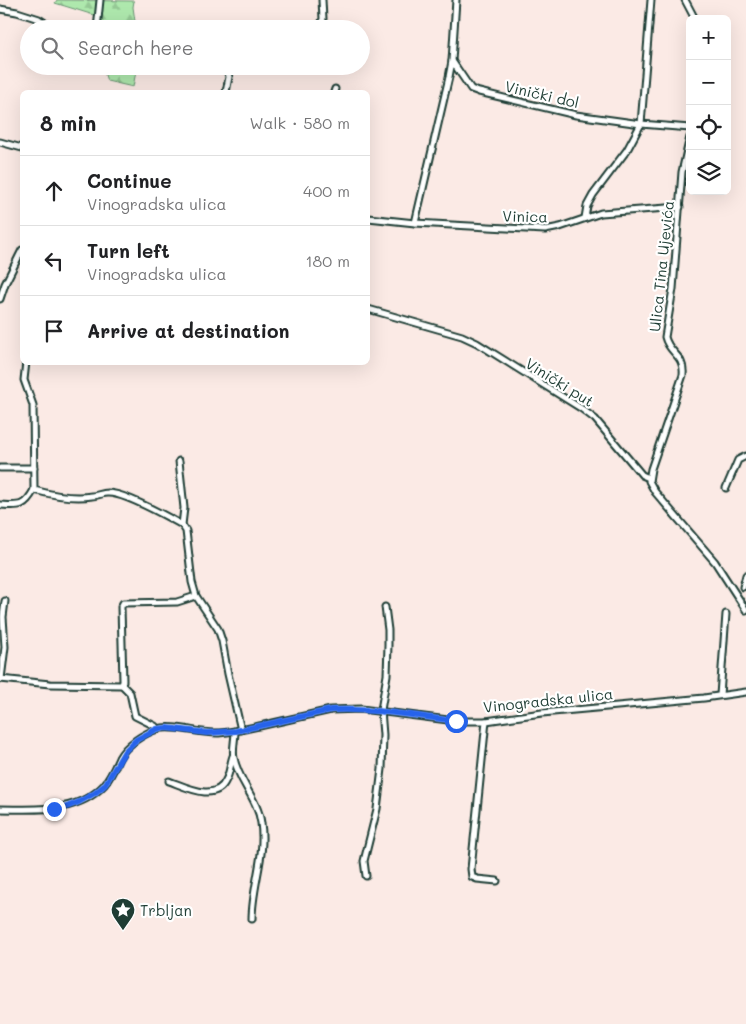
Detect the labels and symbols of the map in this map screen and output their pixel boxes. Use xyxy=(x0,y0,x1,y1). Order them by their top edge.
street label: Vinički dol xyxy=(503,76,581,112)
street label: Ulica Tina Ujevića xyxy=(644,199,678,333)
street label: Vinica xyxy=(502,206,548,226)
street label: Vinički put xyxy=(522,353,598,411)
street label: Vinogradska ulica xyxy=(482,683,614,717)
route start xyxy=(445,710,468,733)
route end xyxy=(43,798,66,821)
place icon: Trbljan xyxy=(110,897,136,931)
place label: Trbljan xyxy=(140,900,192,920)

